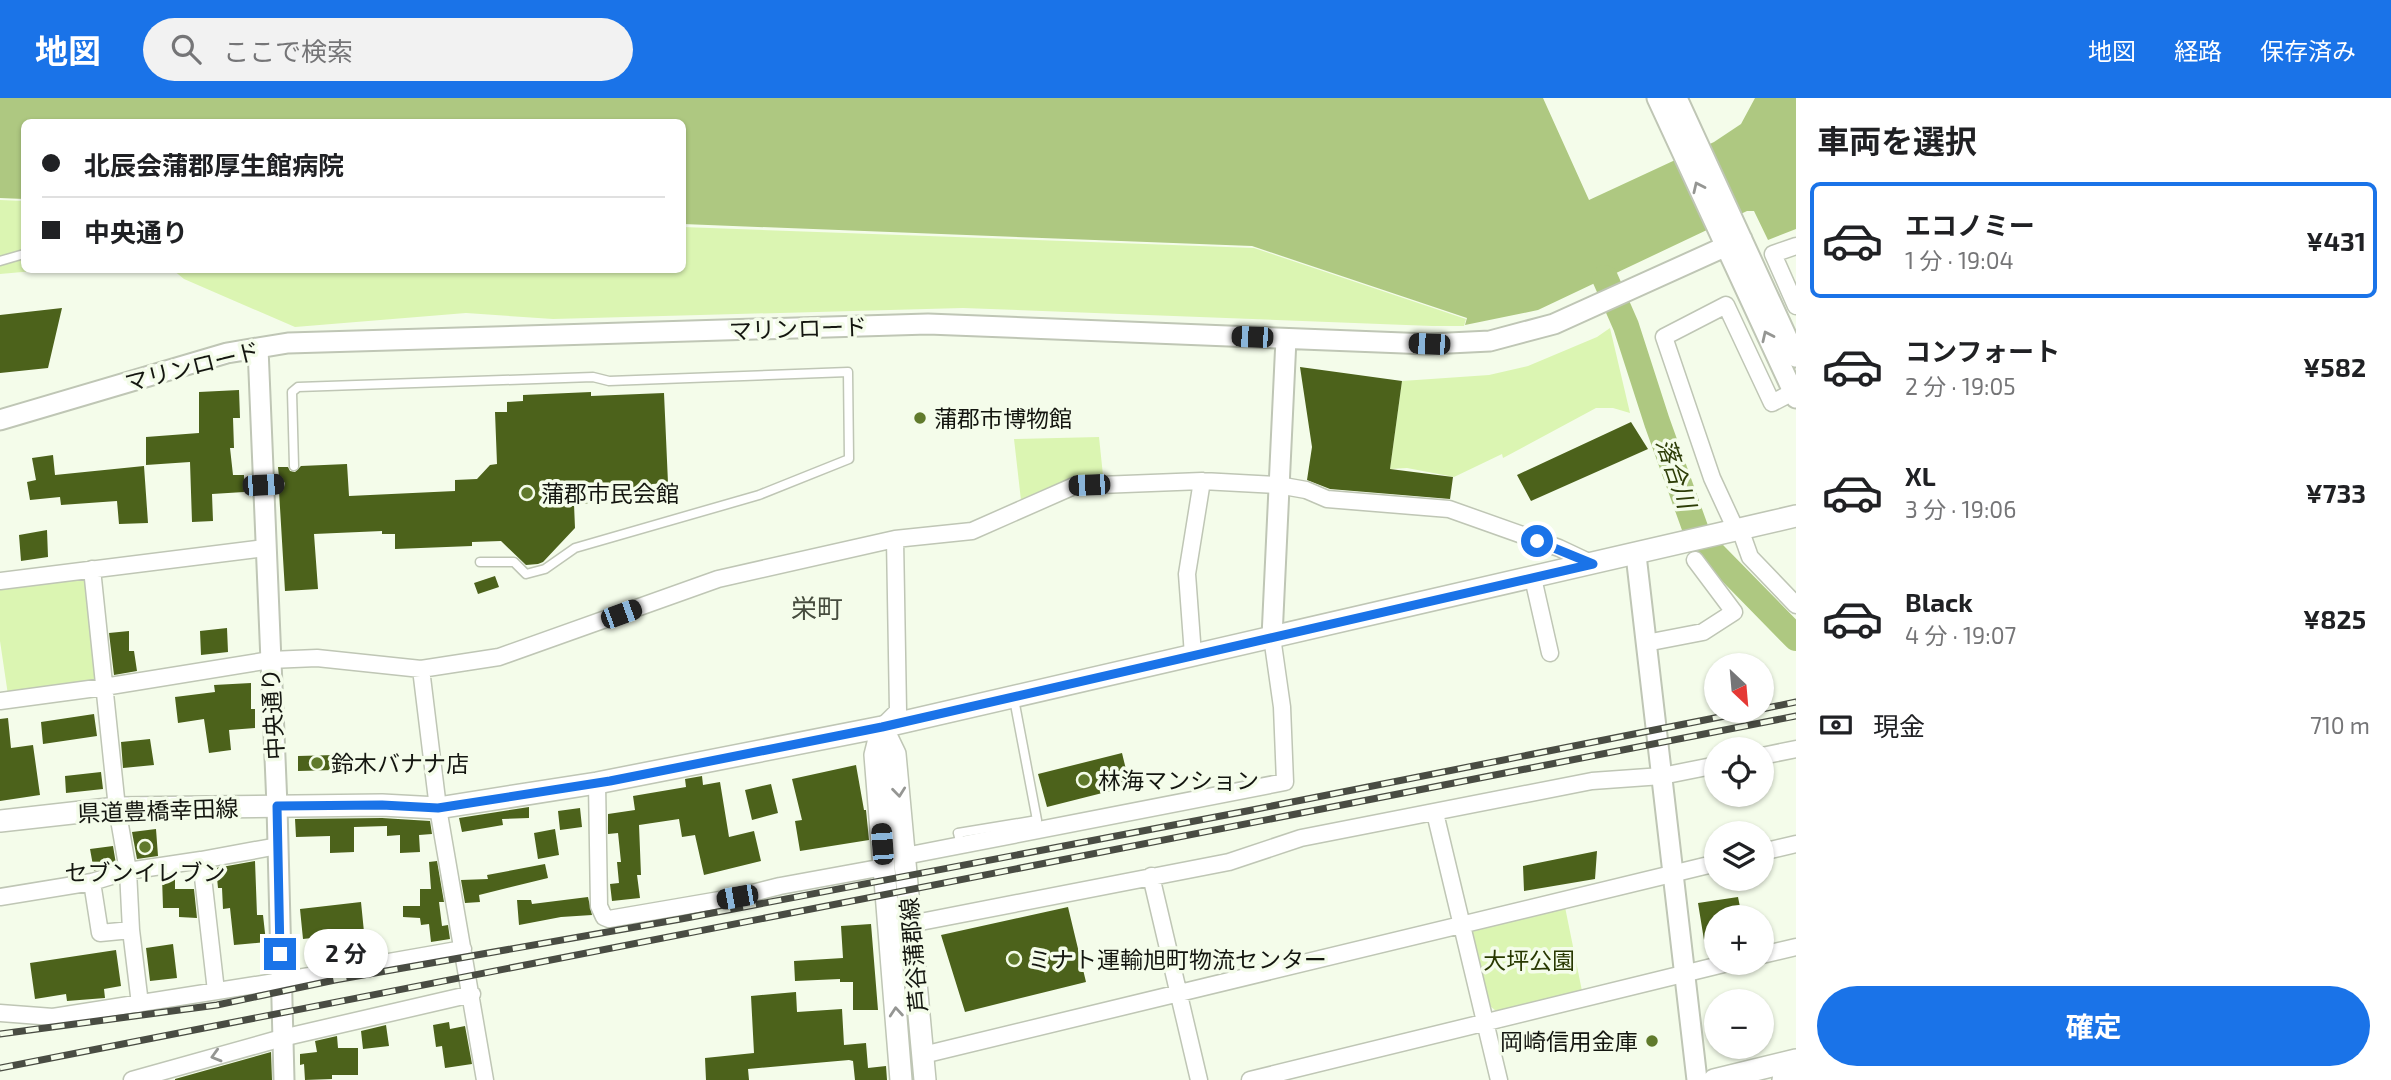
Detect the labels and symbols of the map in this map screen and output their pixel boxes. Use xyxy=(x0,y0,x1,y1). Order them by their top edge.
one-way arrow xyxy=(1692,181,1706,194)
street label: マリンロード xyxy=(729,312,867,344)
car xyxy=(1231,326,1274,348)
one-way arrow xyxy=(1761,331,1775,343)
car xyxy=(1408,333,1451,355)
street label: マリンロード xyxy=(122,336,262,396)
place label: 蒲郡市博物館 xyxy=(934,404,1072,432)
marker: 蒲郡市博物館 xyxy=(912,410,928,426)
water label: 落合川 xyxy=(1652,434,1703,515)
car xyxy=(242,473,285,497)
car xyxy=(1068,474,1111,496)
place label: 蒲郡市民会館 xyxy=(541,479,679,507)
marker: 蒲郡市民会館 xyxy=(519,485,535,501)
route start xyxy=(1521,525,1553,557)
district label: 栄町 xyxy=(791,592,843,623)
car xyxy=(598,597,645,631)
north arrow xyxy=(1704,653,1774,723)
street label: 中央通り xyxy=(256,667,288,761)
place label: 鈴木バナナ店 xyxy=(331,749,469,777)
marker: 鈴木バナナ店 xyxy=(309,755,325,771)
place label: 林海マンション xyxy=(1098,766,1259,794)
marker: 林海マンション xyxy=(1076,772,1092,788)
one-way arrow xyxy=(891,787,906,798)
street label: 県道豊橋幸田線 xyxy=(77,793,239,827)
car xyxy=(871,822,894,866)
marker: セブンイレブン xyxy=(137,839,153,855)
place label: セブンイレブン xyxy=(65,858,226,886)
car xyxy=(715,883,760,911)
street label: 芦谷蒲郡線 xyxy=(894,896,932,1014)
callout: 2 分 xyxy=(304,930,388,978)
route end xyxy=(264,938,296,970)
place label: ミナト運輸旭町物流センター xyxy=(1028,945,1327,973)
park label: 大坪公園 xyxy=(1483,946,1575,974)
marker: ミナト運輸旭町物流センター xyxy=(1006,951,1022,967)
one-way arrow xyxy=(889,1006,904,1017)
place label: 岡崎信用金庫 xyxy=(1500,1027,1638,1055)
marker: 岡崎信用金庫 xyxy=(1644,1033,1660,1049)
one-way arrow xyxy=(211,1048,223,1063)

